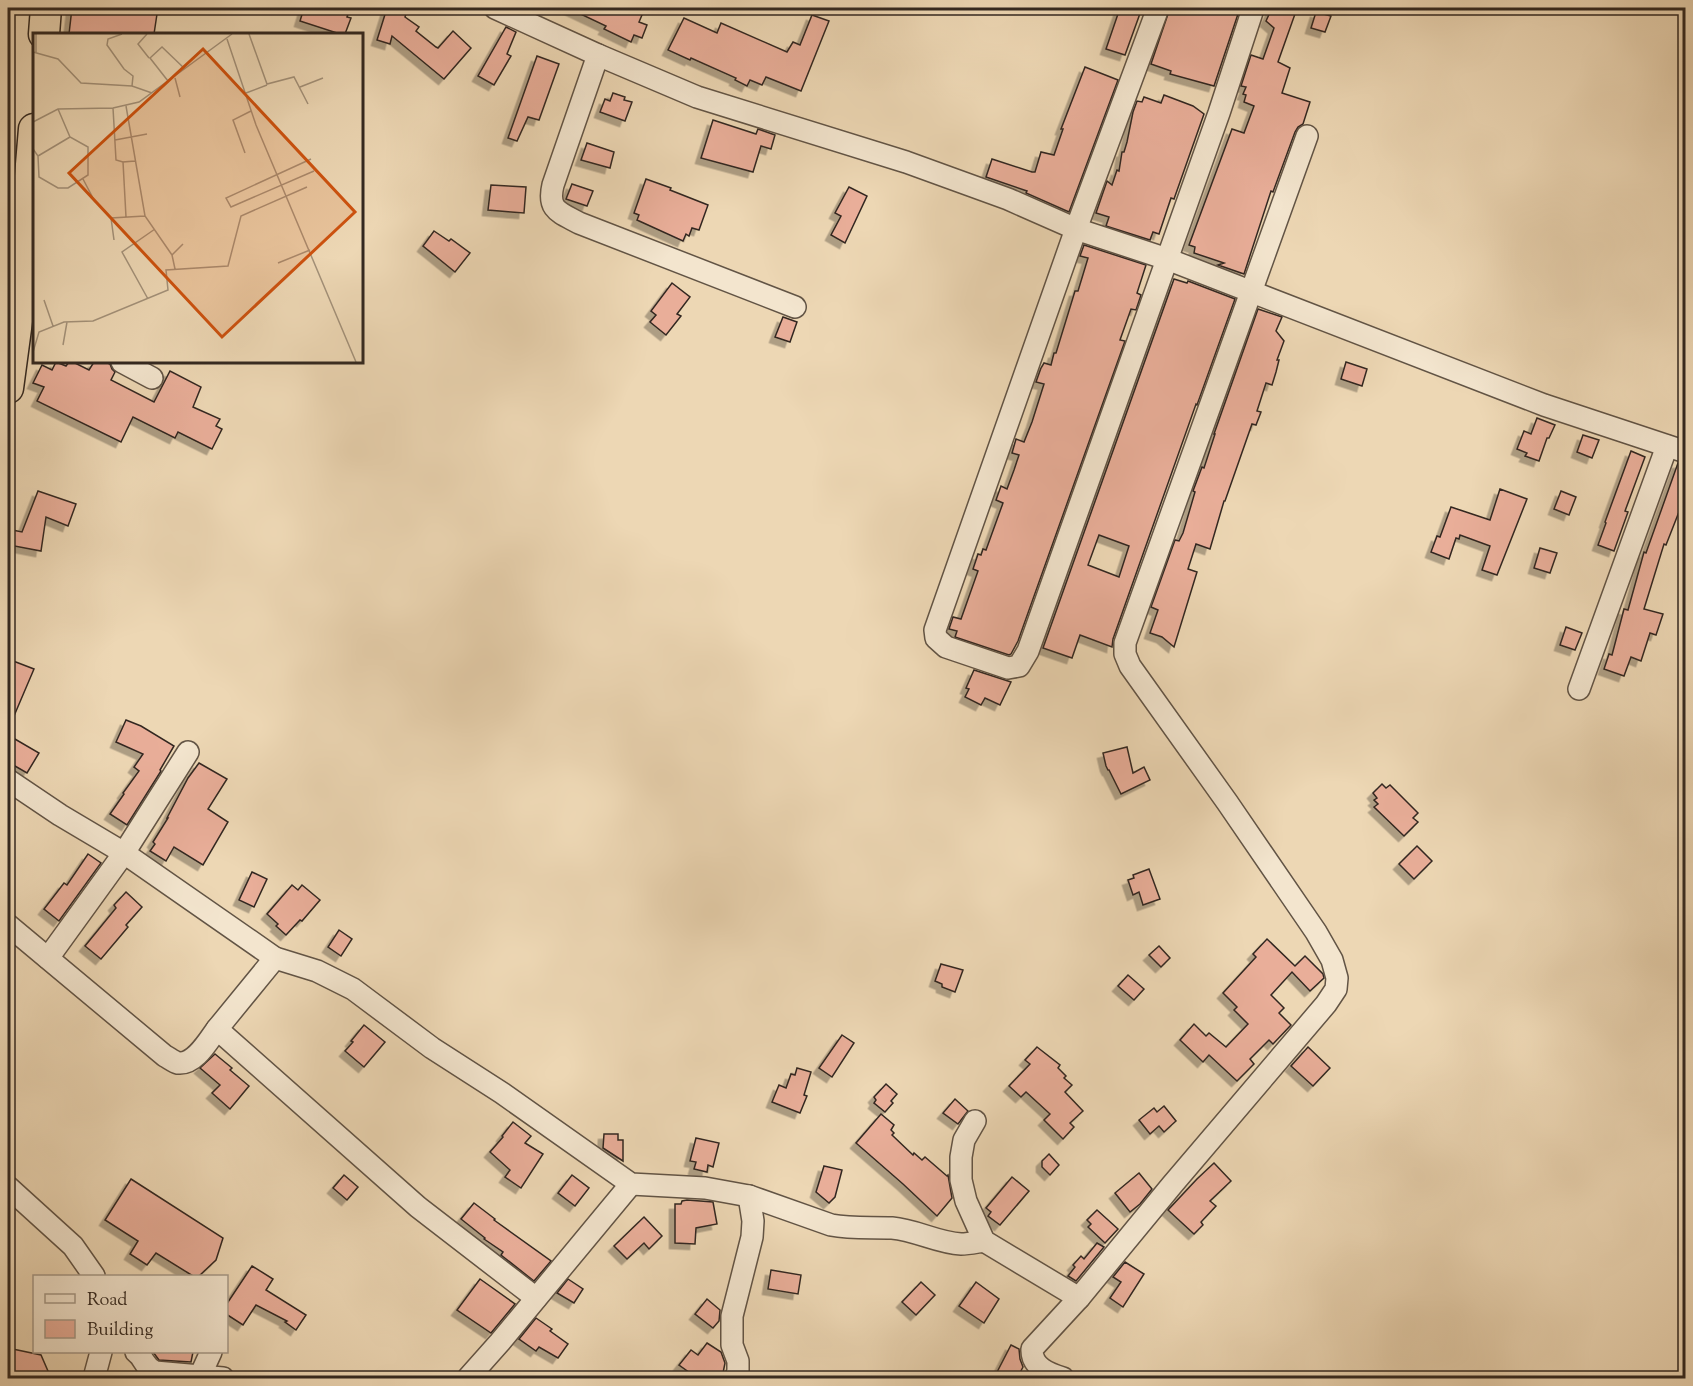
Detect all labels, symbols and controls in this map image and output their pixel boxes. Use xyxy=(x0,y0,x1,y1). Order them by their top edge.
inset map xyxy=(33,33,363,363)
legend xyxy=(33,1275,228,1353)
text: Road xyxy=(87,1288,127,1314)
text: Building xyxy=(87,1318,153,1344)

